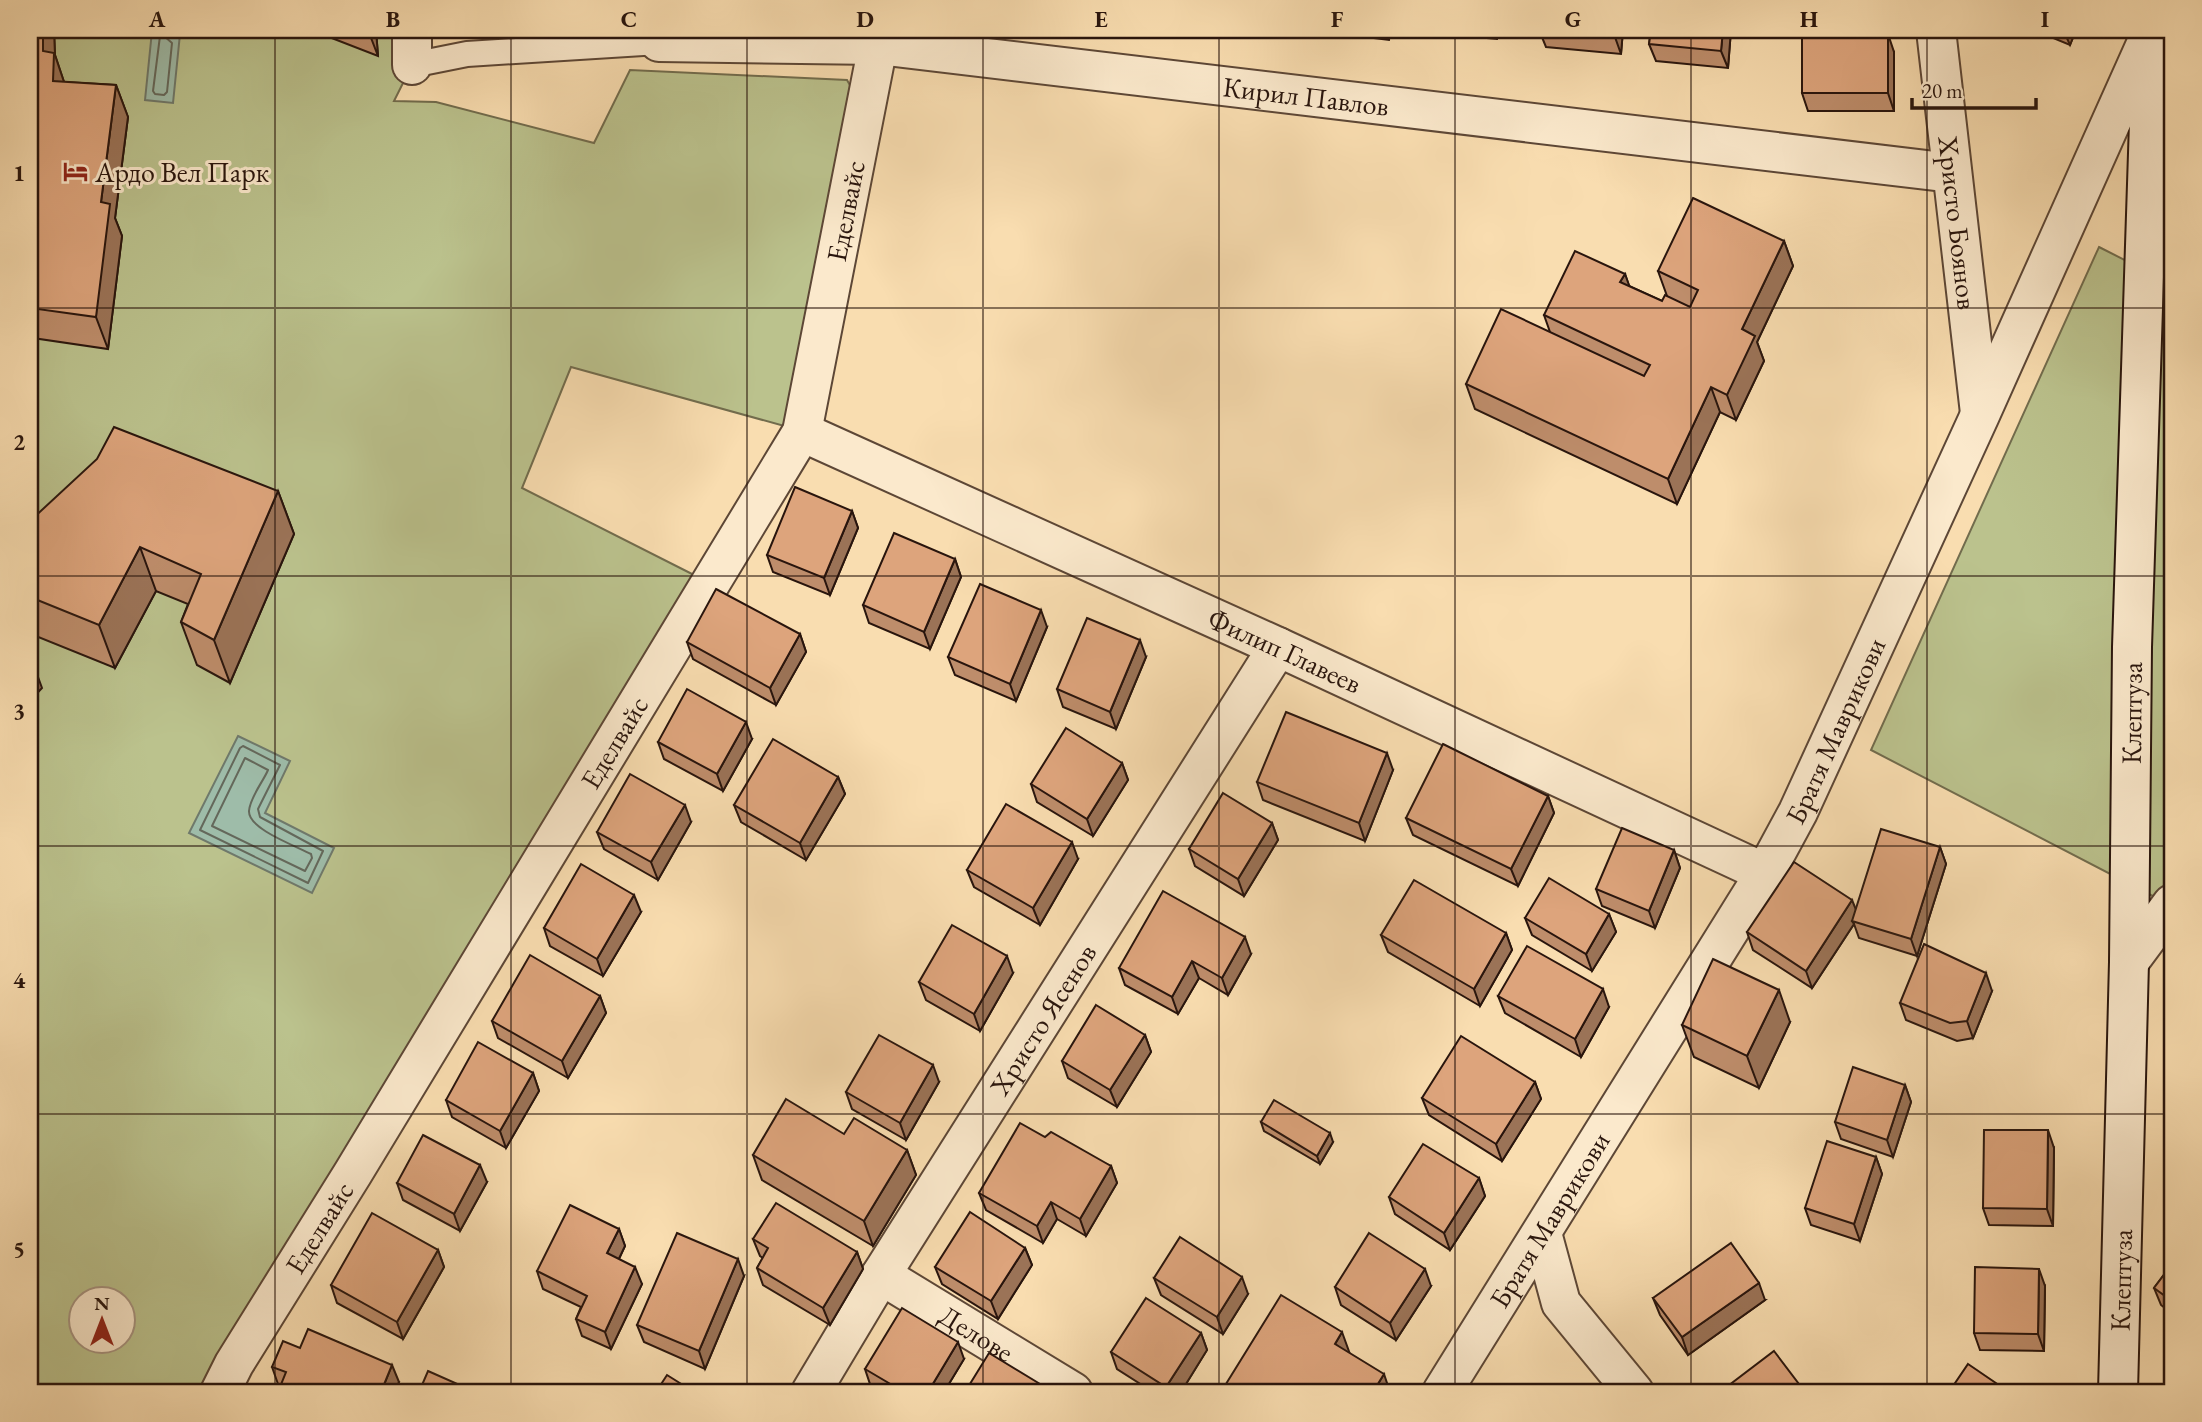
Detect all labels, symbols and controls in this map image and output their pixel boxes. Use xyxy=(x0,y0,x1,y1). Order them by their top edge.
text: A xyxy=(148,4,166,34)
text: B xyxy=(386,4,400,34)
text: C xyxy=(621,4,637,34)
text: D xyxy=(856,4,874,34)
text: E xyxy=(1094,4,1108,34)
text: F xyxy=(1331,4,1344,34)
text: G xyxy=(1565,4,1581,34)
text: H xyxy=(1800,4,1818,34)
text: I xyxy=(2041,4,2049,34)
scale bar xyxy=(1912,66,2036,110)
street label: Кирил Павлов xyxy=(1221,68,1391,124)
text: 20 m xyxy=(1922,77,1963,104)
street label: Христо Боянов xyxy=(1930,133,1986,311)
place label: Ардо Вел Парк xyxy=(94,154,269,190)
street label: Еделвайс xyxy=(818,157,873,265)
text: 1 xyxy=(13,158,25,188)
hotel icon: Ардо Вел Парк xyxy=(61,158,89,186)
text: 2 xyxy=(13,427,25,457)
street label: Филип Главеев xyxy=(1203,600,1367,701)
street label: Братя Маврикови xyxy=(1777,632,1894,830)
street label: Клептуза xyxy=(2113,661,2150,764)
street label: Еделвайс xyxy=(572,689,656,795)
text: 3 xyxy=(13,696,25,726)
street label: Христо Ясенов xyxy=(981,937,1104,1103)
text: 4 xyxy=(13,965,26,995)
street label: Братя Маврикови xyxy=(1481,1125,1618,1314)
street label: Еделвайс xyxy=(277,1175,361,1281)
street label: Клептуза xyxy=(2102,1228,2140,1332)
text: 5 xyxy=(13,1234,25,1264)
north arrow xyxy=(66,1286,136,1356)
text: N xyxy=(94,1291,110,1316)
street label: Делове xyxy=(933,1297,1021,1370)

